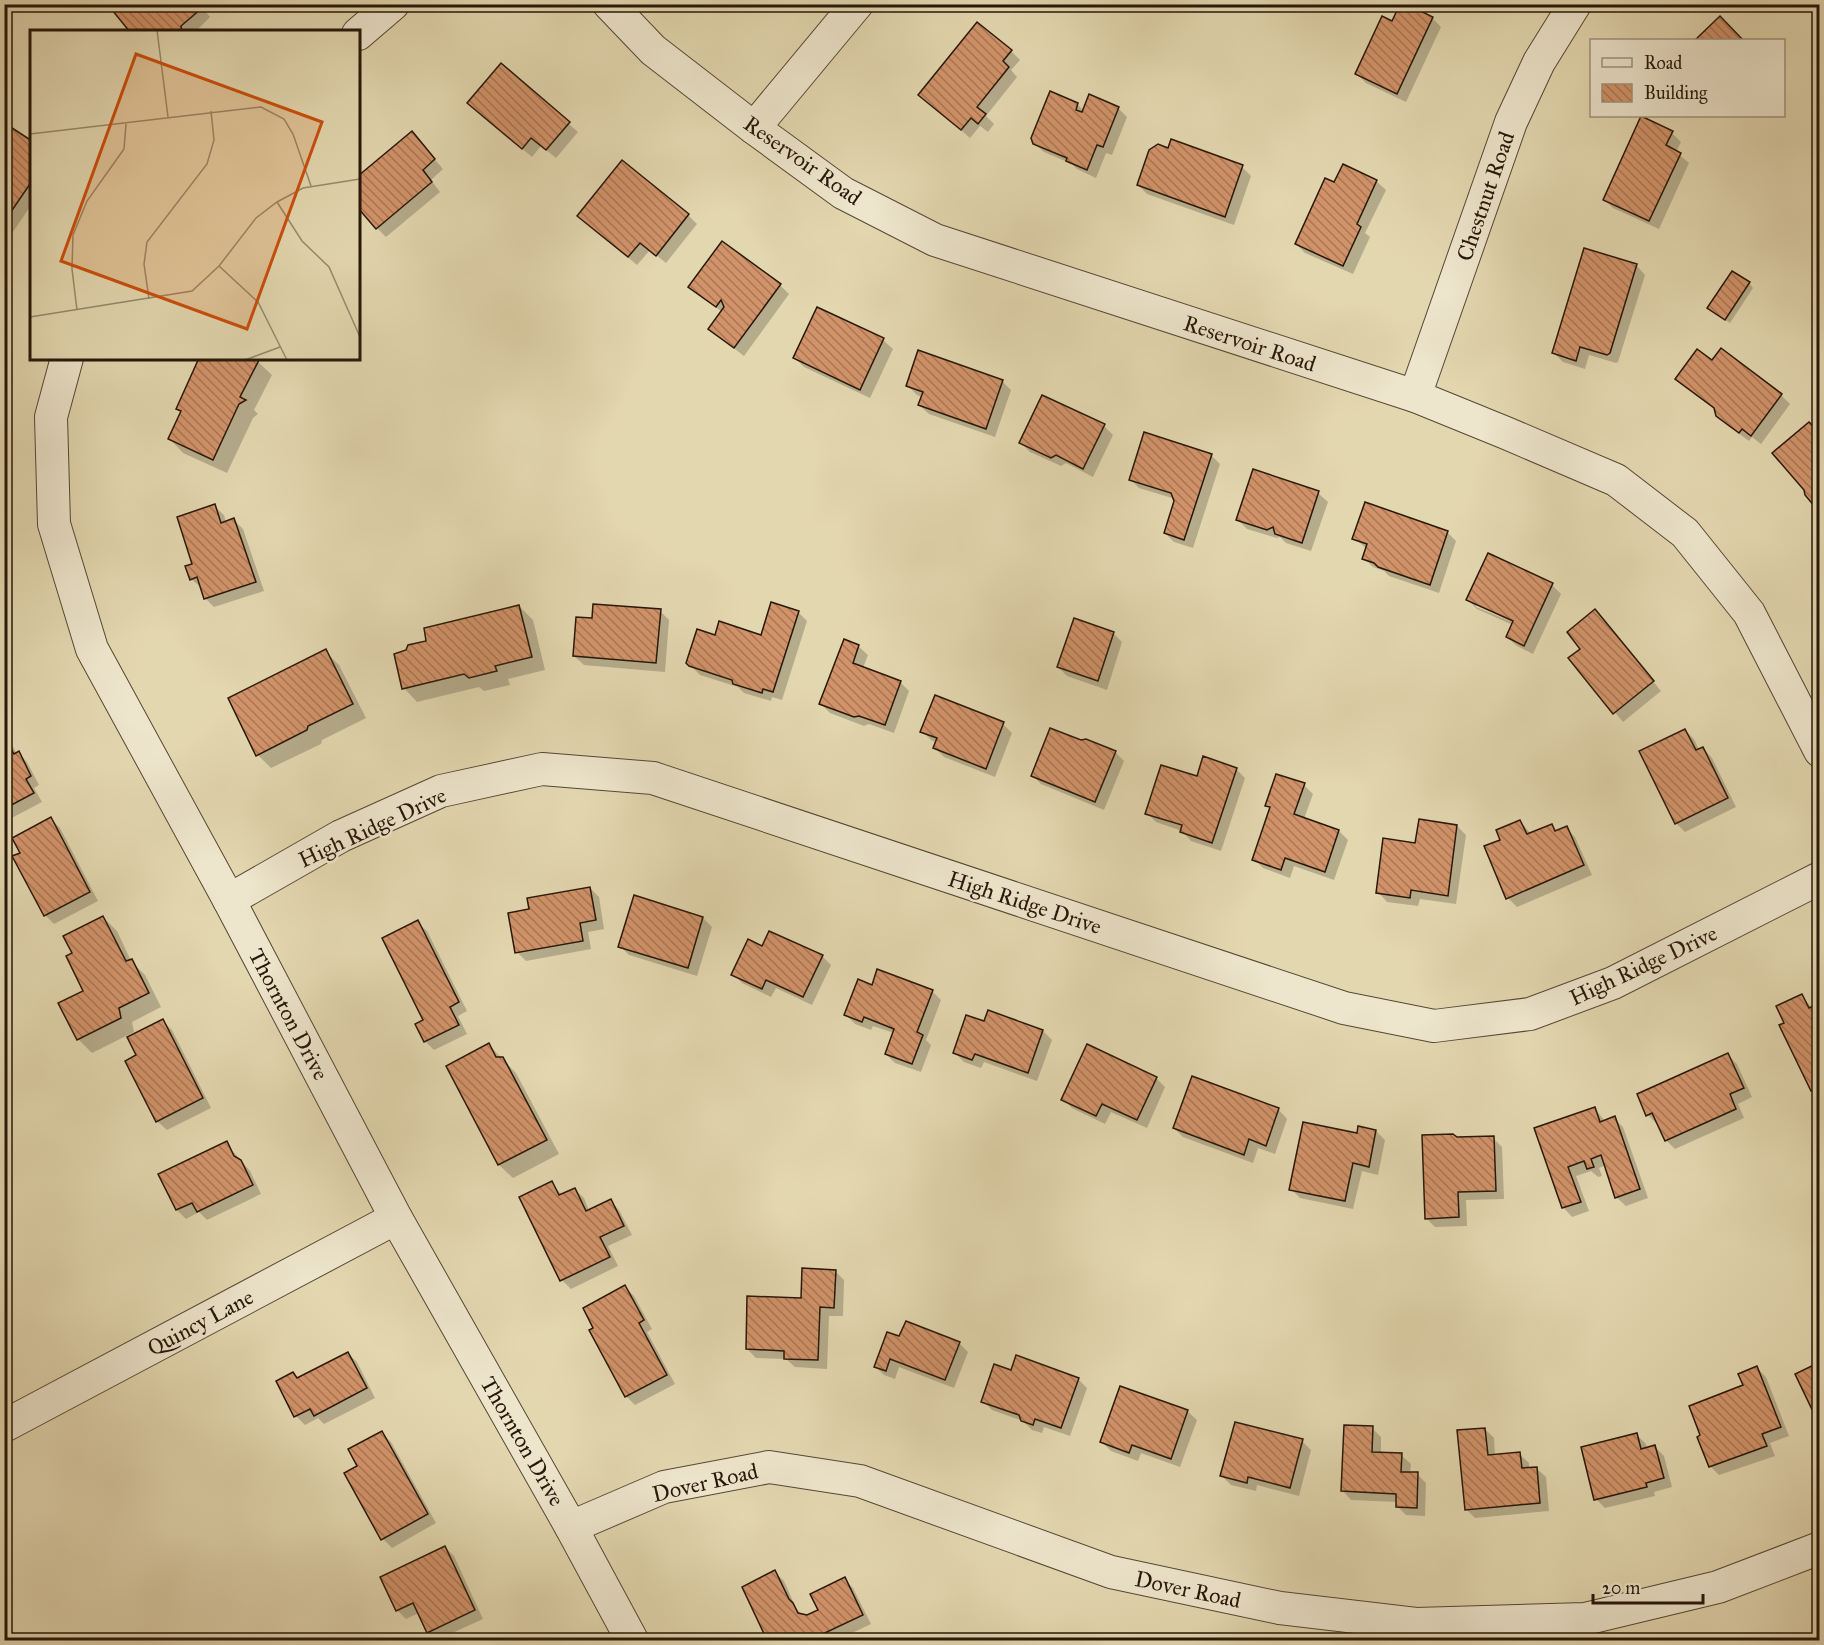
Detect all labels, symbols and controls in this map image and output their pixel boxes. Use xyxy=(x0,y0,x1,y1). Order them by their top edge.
inset map xyxy=(30,30,360,360)
legend xyxy=(1590,39,1785,117)
text: Road xyxy=(1644,52,1682,74)
text: Building xyxy=(1644,82,1708,105)
street label: Reservoir Road xyxy=(739,110,867,211)
street label: Chestnut Road xyxy=(1451,128,1520,264)
street label: Reservoir Road xyxy=(1180,309,1320,378)
street label: High Ridge Drive xyxy=(294,781,450,873)
street label: High Ridge Drive xyxy=(945,865,1105,940)
street label: High Ridge Drive xyxy=(1565,919,1721,1011)
street label: Thornton Drive xyxy=(243,944,335,1085)
street label: Quincy Lane xyxy=(143,1283,258,1362)
street label: Thornton Drive xyxy=(475,1372,571,1511)
street label: Dover Road xyxy=(650,1457,761,1508)
street label: Dover Road xyxy=(1132,1565,1243,1614)
scale bar xyxy=(1593,1567,1702,1605)
text: 20 m xyxy=(1602,1577,1640,1599)

